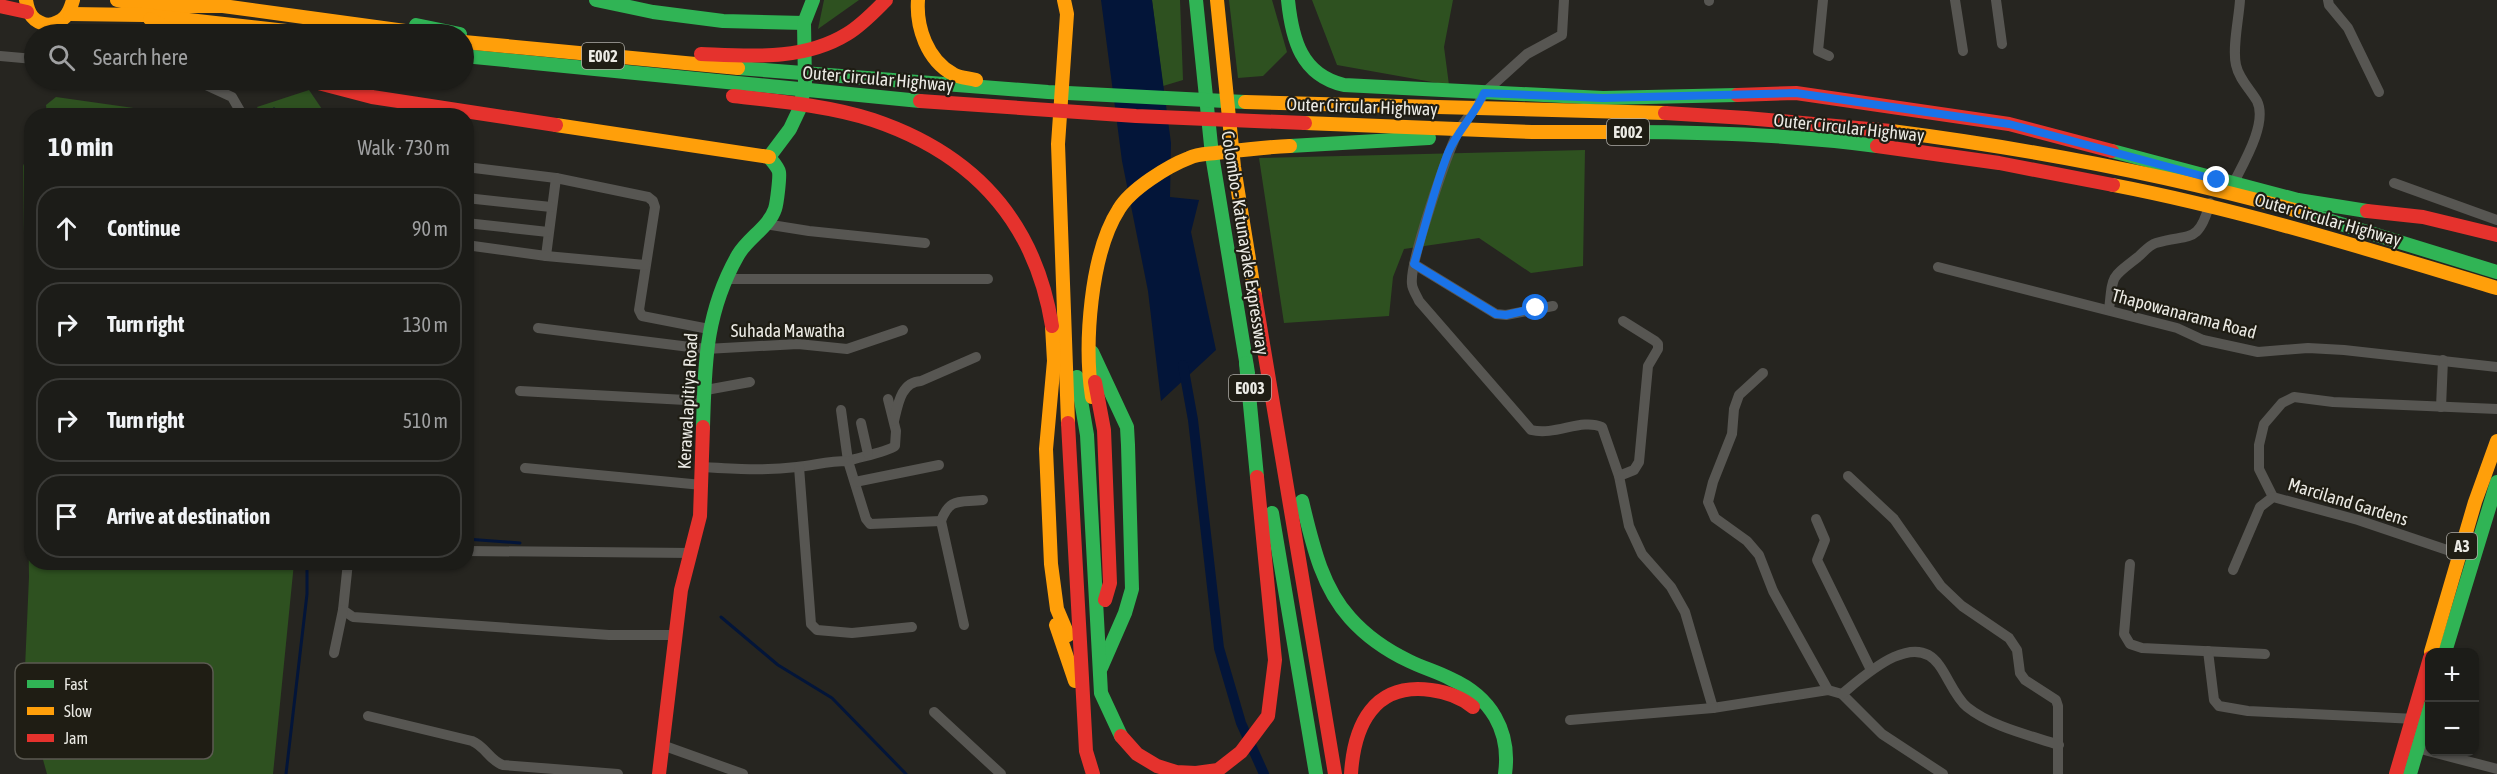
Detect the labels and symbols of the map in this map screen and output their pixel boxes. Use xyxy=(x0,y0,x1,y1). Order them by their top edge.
road number: E002 xyxy=(582,43,624,69)
street label: Outer Circular Highway xyxy=(802,61,954,96)
street label: Outer Circular Highway xyxy=(1286,93,1438,120)
street label: Outer Circular Highway xyxy=(1773,109,1925,146)
road number: E002 xyxy=(1607,119,1649,145)
street label: Colombo - Katunayake Expressway xyxy=(1217,129,1274,356)
route end xyxy=(2203,166,2229,192)
street label: Outer Circular Highway xyxy=(2252,189,2404,250)
street label: Thapowanarama Road xyxy=(2109,284,2259,343)
route start xyxy=(1522,294,1548,320)
street label: Suhada Mawatha xyxy=(731,320,845,341)
street label: Kerawalapitiya Road xyxy=(673,332,702,470)
road number: E003 xyxy=(1229,375,1271,401)
street label: Marciland Gardens xyxy=(2286,473,2411,530)
road number: A3 xyxy=(2447,533,2477,559)
legend xyxy=(15,663,213,759)
text: Fast xyxy=(64,675,88,693)
text: Slow xyxy=(64,702,92,720)
text: Jam xyxy=(64,729,88,747)

